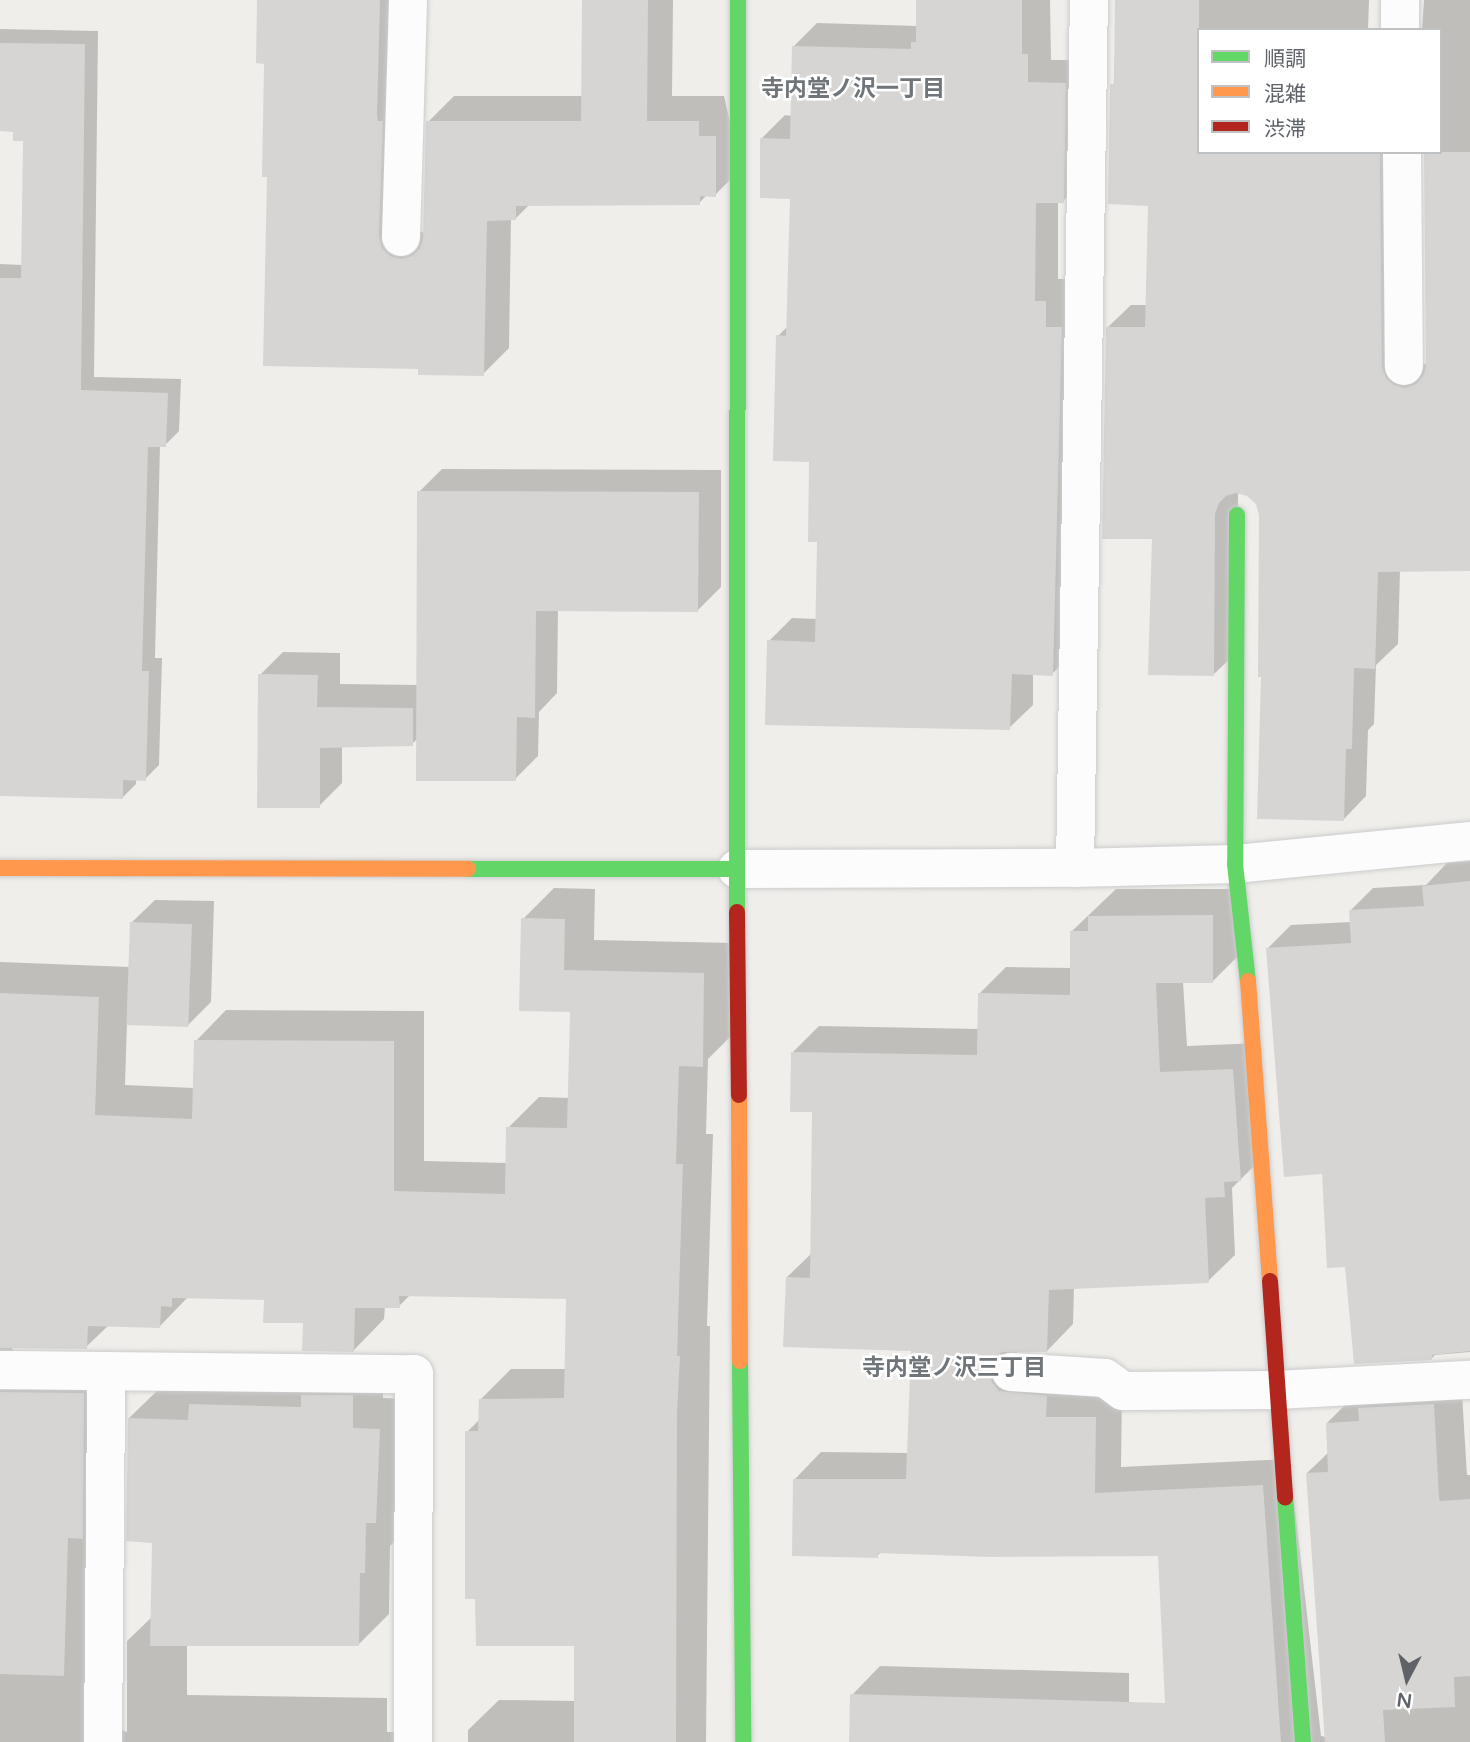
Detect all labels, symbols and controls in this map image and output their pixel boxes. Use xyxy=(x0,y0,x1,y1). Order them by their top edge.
legend xyxy=(1197,28,1442,154)
text: 順調 xyxy=(1264,47,1306,72)
district label: 寺内堂ノ沢一丁目 xyxy=(761,75,945,103)
text: 混雑 xyxy=(1264,82,1306,107)
text: 渋滞 xyxy=(1264,117,1306,142)
district label: 寺内堂ノ沢三丁目 xyxy=(862,1354,1046,1382)
north arrow xyxy=(1372,1644,1442,1714)
text: N xyxy=(1396,1688,1413,1712)

